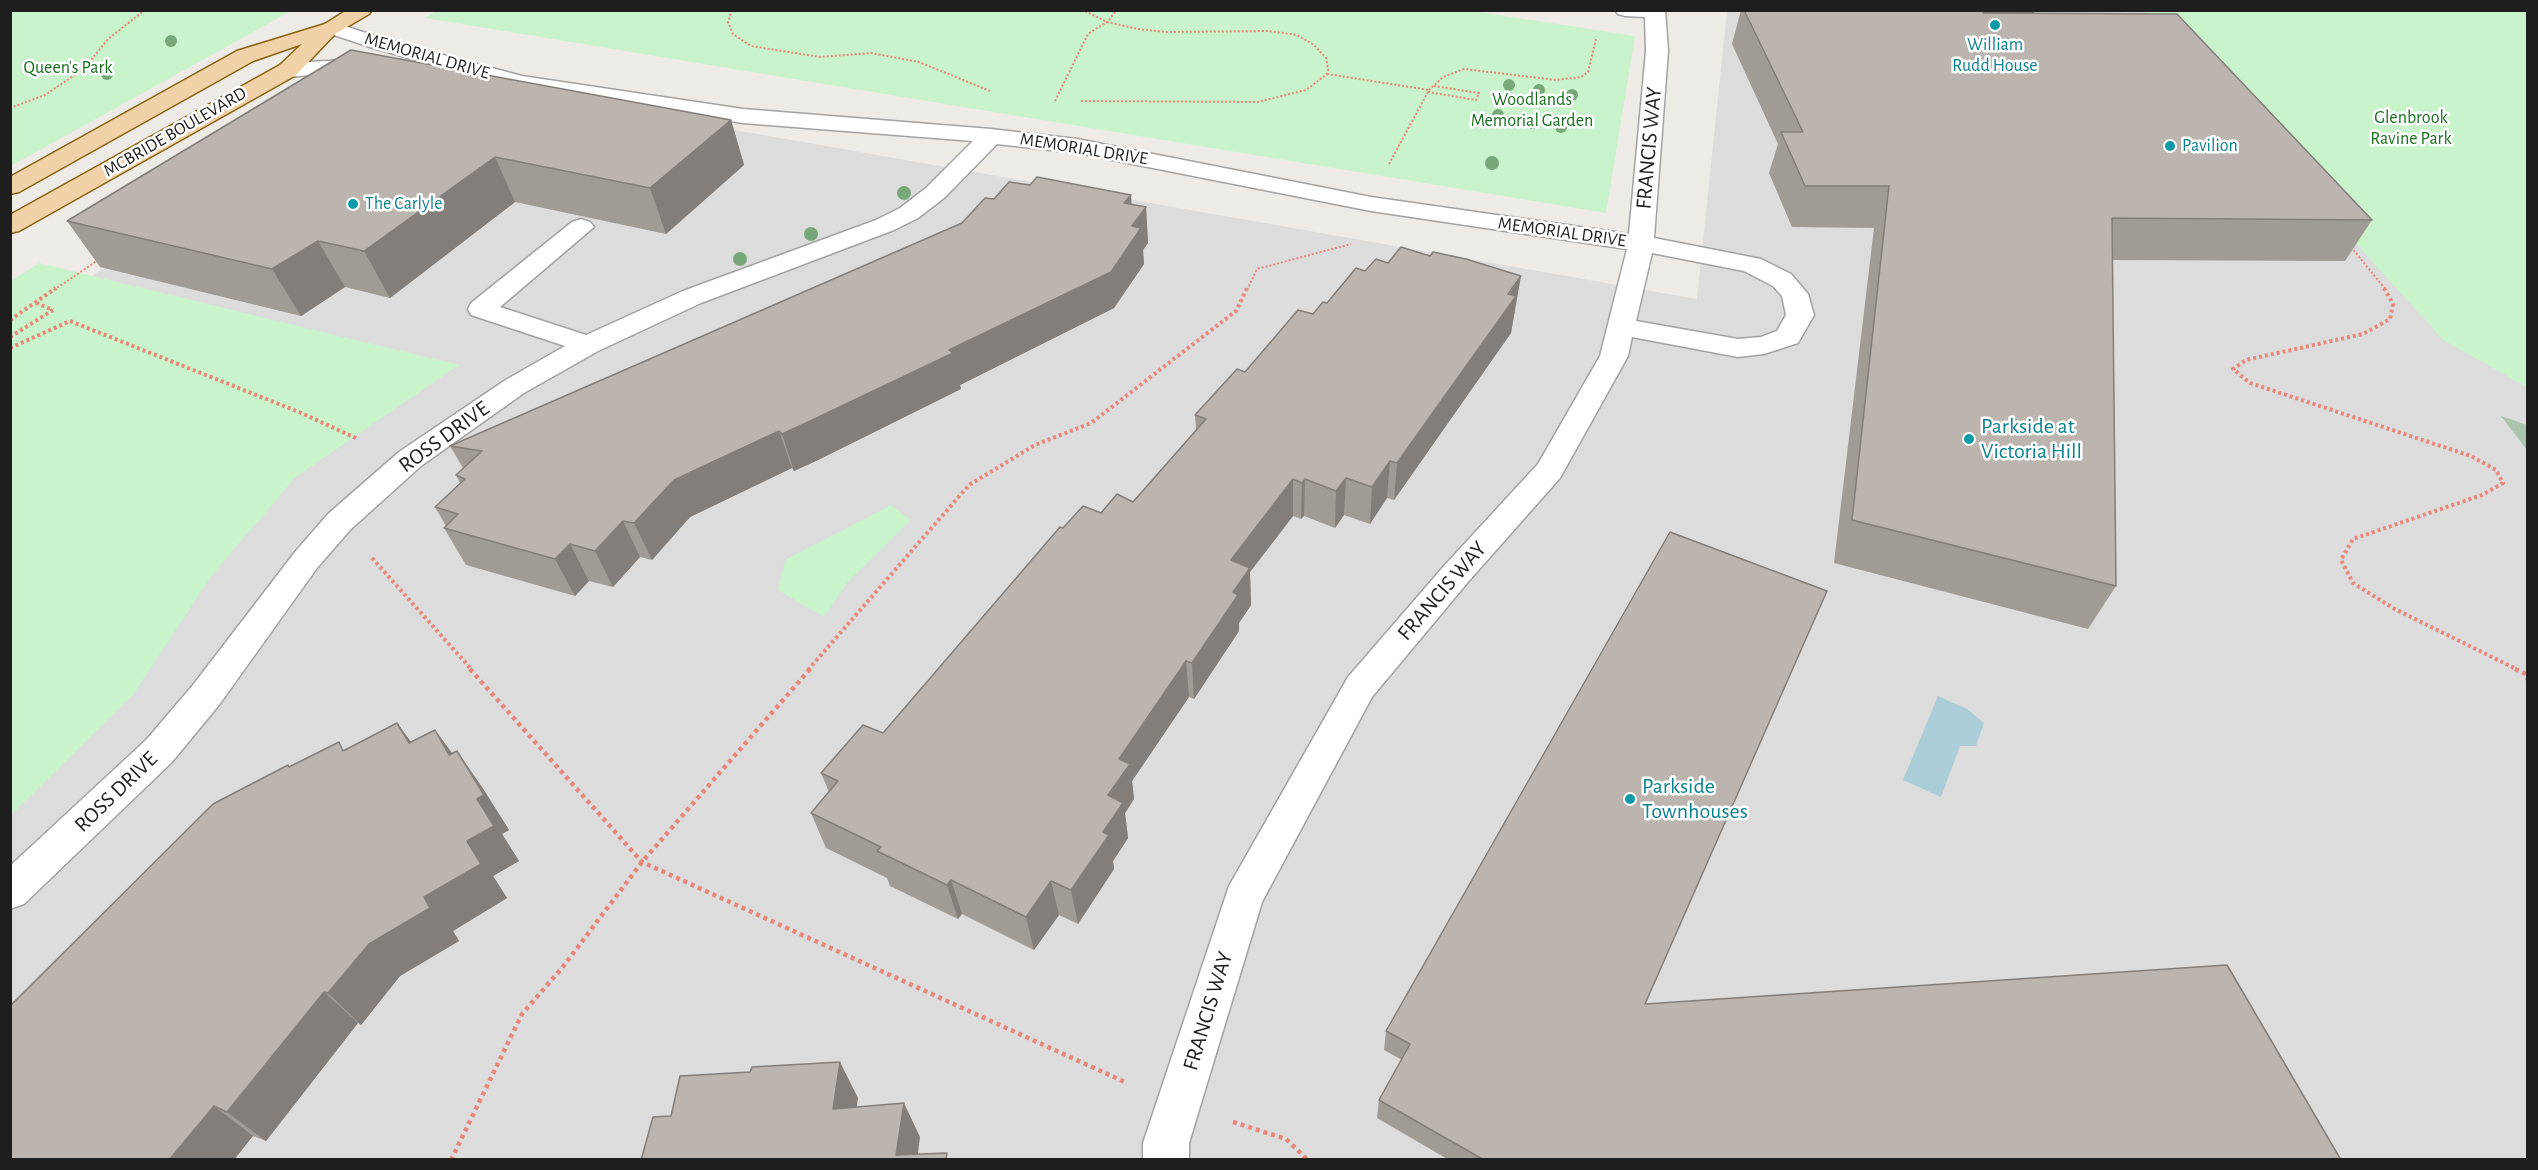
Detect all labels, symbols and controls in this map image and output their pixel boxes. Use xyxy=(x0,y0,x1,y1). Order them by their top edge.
marker: William Rudd House xyxy=(1988,18,2002,32)
street label: MEMORIAL DRIVE xyxy=(362,28,492,84)
place label: William Rudd House xyxy=(1952,34,2038,76)
park label: Queen's Park xyxy=(23,57,113,79)
street label: MCBRIDE BOULEVARD xyxy=(100,82,250,182)
street label: FRANCIS WAY xyxy=(1630,86,1668,210)
park label: Woodlands Memorial Garden xyxy=(1471,89,1593,132)
park label: Glenbrook Ravine Park xyxy=(2370,107,2452,150)
street label: MEMORIAL DRIVE xyxy=(1019,128,1149,170)
place label: Pavilion xyxy=(2182,135,2238,157)
marker: Pavilion xyxy=(2163,139,2177,153)
place label: The Carlyle xyxy=(365,193,442,215)
marker: The Carlyle xyxy=(346,197,360,211)
street label: MEMORIAL DRIVE xyxy=(1497,212,1627,252)
street label: ROSS DRIVE xyxy=(394,395,494,479)
place label: Parkside at Victoria Hill xyxy=(1981,413,2082,464)
marker: Parkside at Victoria Hill xyxy=(1962,432,1976,446)
street label: FRANCIS WAY xyxy=(1392,536,1492,646)
street label: ROSS DRIVE xyxy=(69,746,163,838)
place label: Parkside Townhouses xyxy=(1642,773,1748,824)
marker: Parkside Townhouses xyxy=(1623,792,1637,806)
street label: FRANCIS WAY xyxy=(1177,948,1239,1074)

